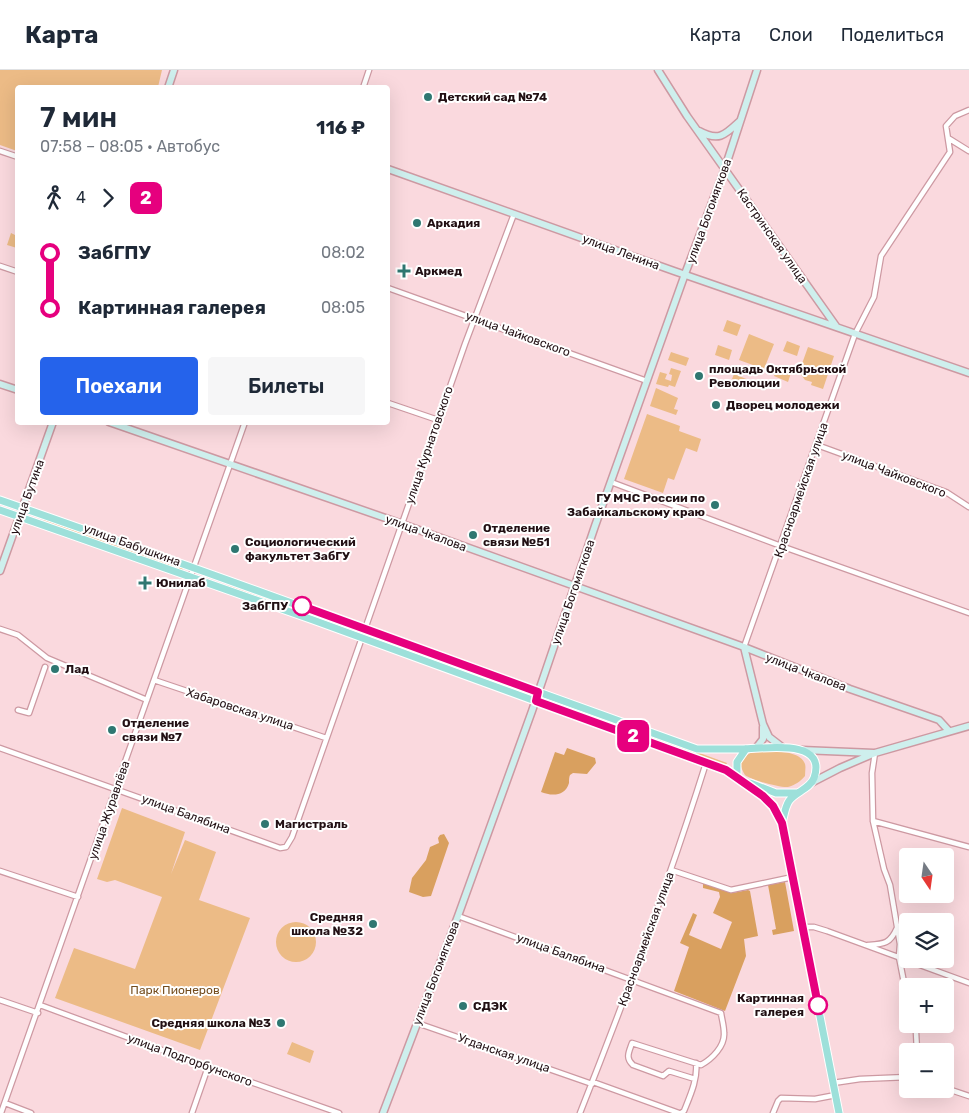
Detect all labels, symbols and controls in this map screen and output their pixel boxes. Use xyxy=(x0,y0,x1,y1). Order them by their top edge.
text: Карта xyxy=(25,21,98,49)
text: Карта xyxy=(690,24,741,46)
text: Слои xyxy=(769,24,813,46)
text: Поделиться xyxy=(841,24,944,46)
place label: Детский сад №74 xyxy=(438,90,547,104)
marker: Детский сад №74 xyxy=(422,91,434,103)
text: 7 мин xyxy=(40,101,117,134)
text: 116 ₽ xyxy=(316,116,365,139)
text: 07:58 – 08:05 · Автобус xyxy=(40,137,220,156)
street label: улица Богомягкова xyxy=(684,157,734,265)
icon: walk xyxy=(40,184,68,212)
icon: forward xyxy=(94,184,122,212)
street label: Кастринская улица xyxy=(734,186,810,286)
text: 2 xyxy=(140,187,152,209)
text: 4 xyxy=(76,188,86,207)
place label: Аркадия xyxy=(427,216,480,230)
marker: Аркадия xyxy=(411,217,423,229)
street label: улица Ленина xyxy=(580,232,662,272)
text: ЗабГПУ xyxy=(78,241,151,264)
text: 08:02 xyxy=(321,243,365,262)
marker: Аркмед xyxy=(397,264,411,278)
place label: Аркмед xyxy=(415,264,462,278)
text: Картинная галерея xyxy=(78,296,266,319)
text: 08:05 xyxy=(321,298,365,317)
street label: улица Чайковского xyxy=(464,309,572,360)
button: Поехали xyxy=(40,357,198,415)
button: Билеты xyxy=(208,357,365,415)
place label: площадь Октябрьской Революции xyxy=(709,362,847,390)
marker: площадь Октябрьской Революции xyxy=(693,370,705,382)
street label: улица Курнатовского xyxy=(402,384,456,506)
place label: Дворец молодежи xyxy=(726,398,840,412)
marker: Дворец молодежи xyxy=(710,399,722,411)
street label: Красноармейская улица xyxy=(771,421,831,559)
street label: улица Чайковского xyxy=(840,448,948,500)
street label: улица Бутина xyxy=(7,457,47,537)
place label: ГУ МЧС России по Забайкальскому краю xyxy=(567,491,705,519)
marker: ГУ МЧС России по Забайкальскому краю xyxy=(709,499,721,511)
street label: улица Чкалова xyxy=(383,512,469,554)
street label: улица Бабушкина xyxy=(81,521,183,569)
place label: Отделение связи №51 xyxy=(483,521,550,549)
marker: Отделение связи №51 xyxy=(467,529,479,541)
place label: Социологический факультет ЗабГУ xyxy=(245,535,356,563)
street label: улица Богомягкова xyxy=(548,538,598,646)
marker: Социологический факультет ЗабГУ xyxy=(229,543,241,555)
marker: Юнилаб xyxy=(138,576,152,590)
place label: Юнилаб xyxy=(156,576,206,590)
marker: ЗабГПУ xyxy=(292,596,312,616)
place label: ЗабГПУ xyxy=(242,599,288,613)
street label: улица Чкалова xyxy=(764,650,848,694)
place label: Лад xyxy=(65,662,89,676)
marker: Лад xyxy=(49,663,61,675)
street label: Хабаровская улица xyxy=(184,685,296,733)
place label: Отделение связи №7 xyxy=(122,716,189,744)
line badge: 2 xyxy=(617,720,649,752)
marker: Отделение связи №7 xyxy=(106,724,118,736)
text: 2 xyxy=(627,725,639,747)
street label: улица Журавлёва xyxy=(86,759,132,861)
street label: улица Балябина xyxy=(140,791,232,837)
place label: Магистраль xyxy=(275,817,348,831)
marker: Магистраль xyxy=(259,818,271,830)
north arrow xyxy=(899,848,954,902)
map controls xyxy=(899,848,954,1098)
street label: Красноармейская улица xyxy=(615,870,677,1008)
place label: Средняя школа №32 xyxy=(291,910,363,938)
button: layers xyxy=(899,913,954,968)
marker: Средняя школа №32 xyxy=(367,918,379,930)
street label: улица Богомягкова xyxy=(410,919,462,1027)
street label: улица Балябина xyxy=(515,930,607,976)
button: + xyxy=(899,978,954,1033)
park label: Парк Пионеров xyxy=(130,983,220,997)
place label: Картинная галерея xyxy=(737,991,804,1019)
marker: Картинная галерея xyxy=(808,995,828,1015)
place label: СДЭК xyxy=(473,999,508,1013)
marker: СДЭК xyxy=(457,1000,469,1012)
place label: Средняя школа №3 xyxy=(151,1016,271,1030)
marker: Средняя школа №3 xyxy=(275,1017,287,1029)
street label: улица Подгорбунского xyxy=(126,1031,254,1089)
street label: Угданская улица xyxy=(456,1031,552,1075)
button: − xyxy=(899,1043,954,1098)

